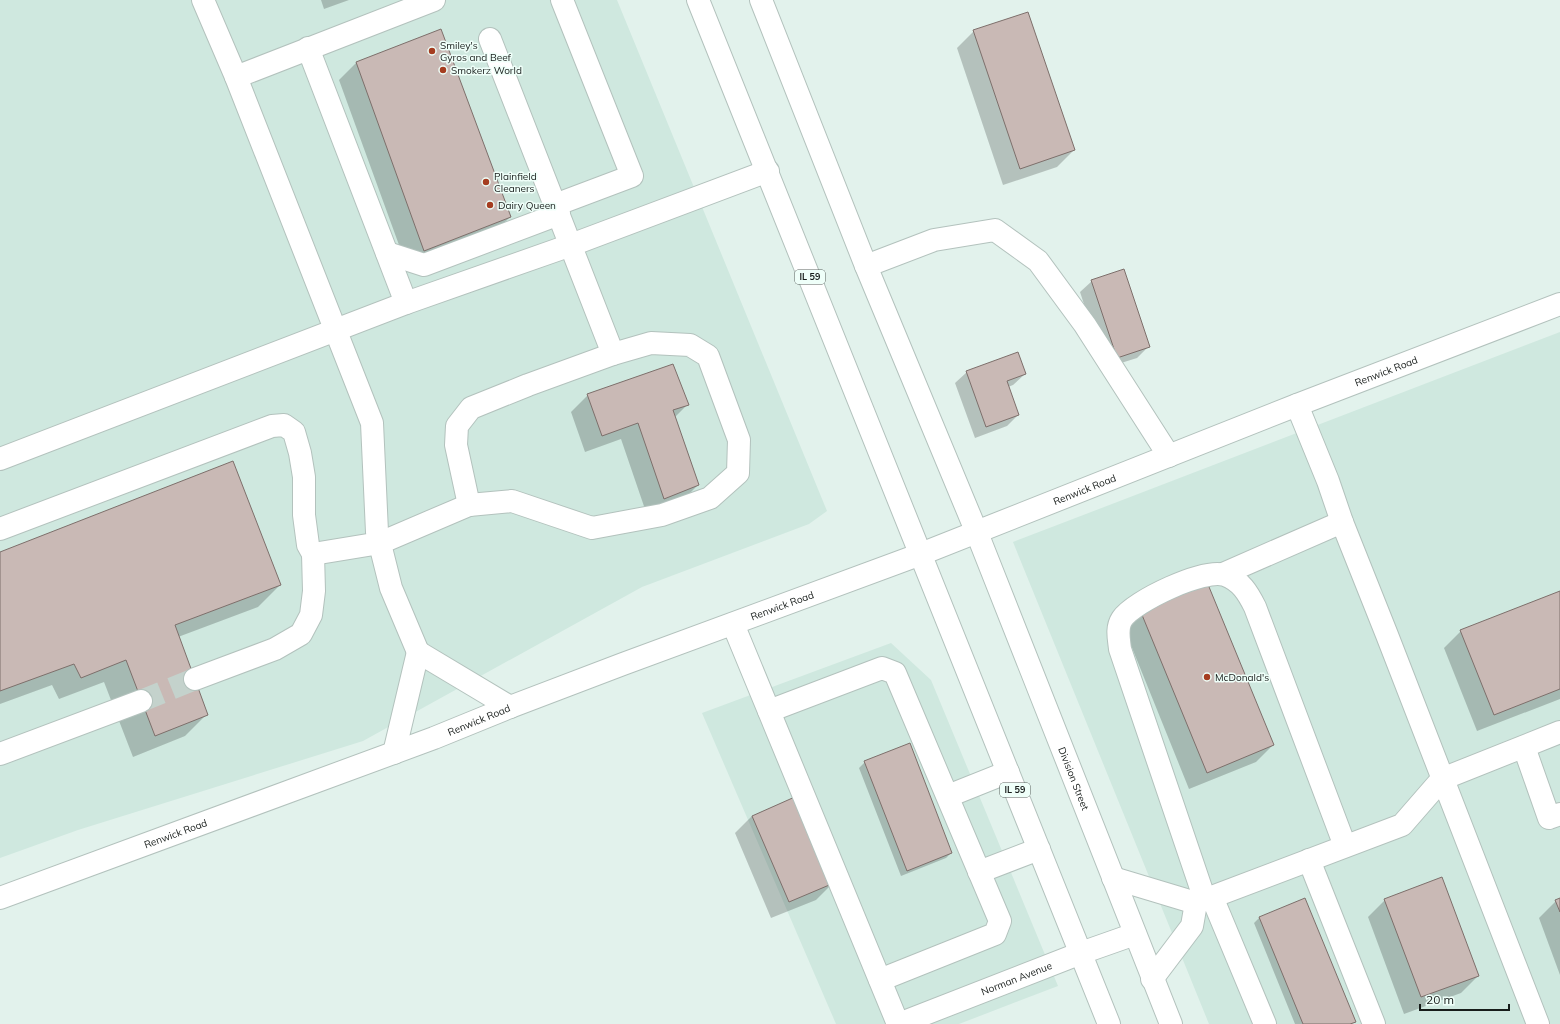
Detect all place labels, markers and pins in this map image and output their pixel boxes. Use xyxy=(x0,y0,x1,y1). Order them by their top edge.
place label: Smiley's Gyros and Beef xyxy=(440,39,512,64)
marker: Smiley's Gyros and Beef xyxy=(427,46,437,56)
place label: Smokerz World xyxy=(451,64,522,77)
marker: Smokerz World xyxy=(438,65,448,75)
place label: Plainfield Cleaners xyxy=(494,170,537,195)
marker: Plainfield Cleaners xyxy=(481,177,491,187)
place label: Dairy Queen xyxy=(498,199,556,212)
marker: Dairy Queen xyxy=(485,200,495,210)
place label: McDonald's xyxy=(1215,671,1269,684)
marker: McDonald's xyxy=(1202,672,1212,682)

